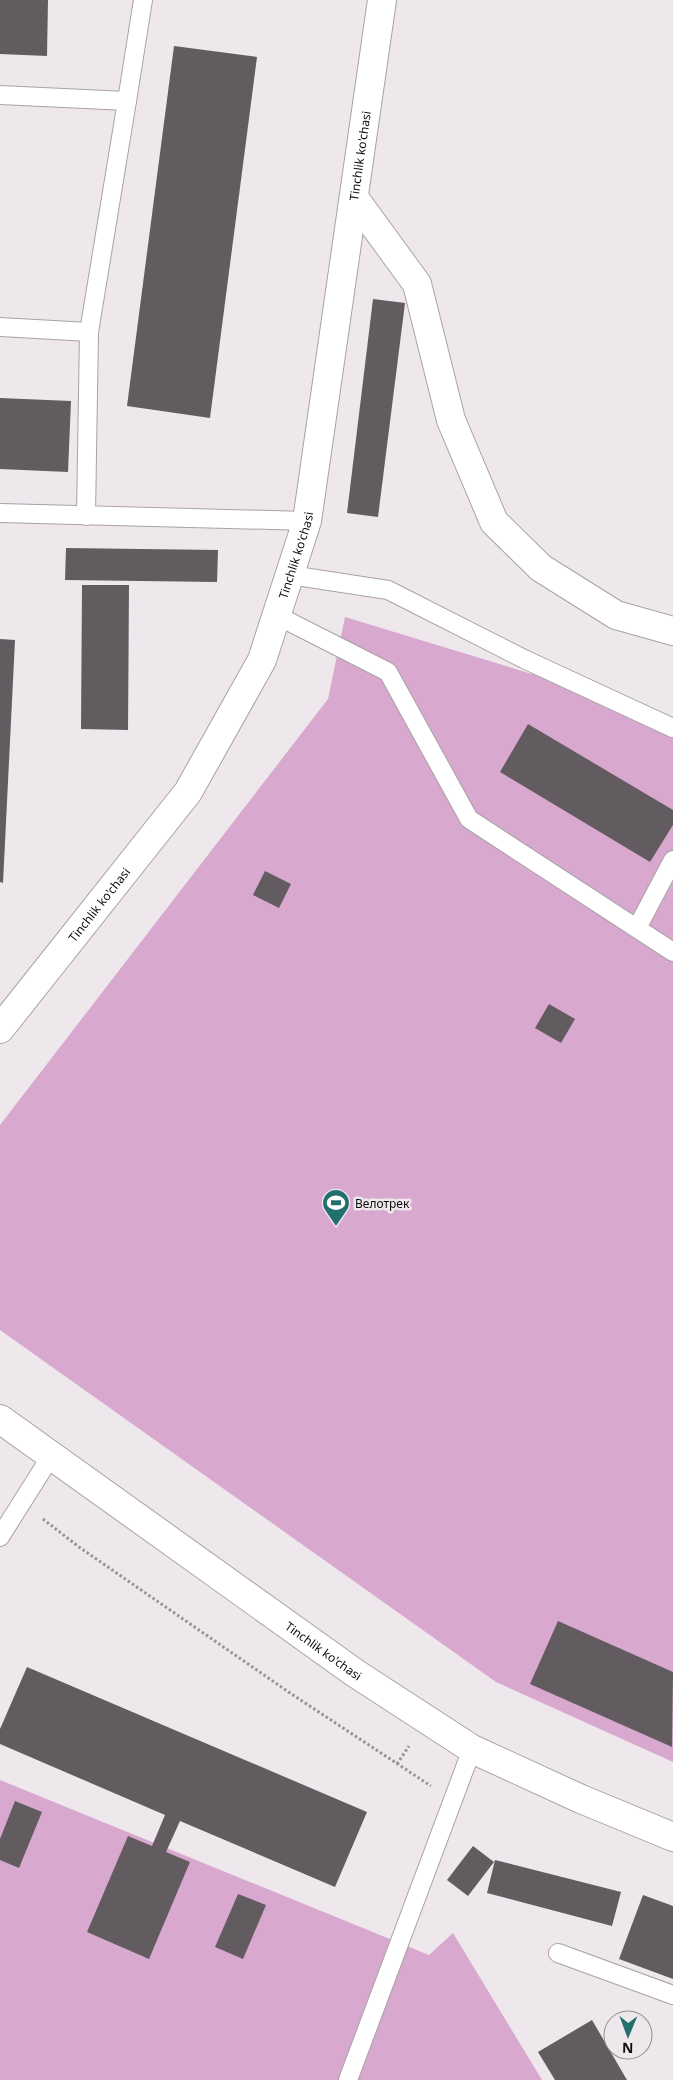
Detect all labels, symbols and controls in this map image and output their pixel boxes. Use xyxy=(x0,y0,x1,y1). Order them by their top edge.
street label: Tinchlik ko'chasi xyxy=(345,110,374,202)
street label: Tinchlik ko'chasi xyxy=(274,511,317,601)
street label: Tinchlik ko'chasi xyxy=(64,864,134,945)
sports icon: Велотрек xyxy=(321,1188,351,1227)
place label: Велотрек xyxy=(355,1195,410,1212)
street label: Tinchlik ko'chasi xyxy=(282,1617,365,1684)
north arrow xyxy=(603,2010,653,2060)
text: N xyxy=(622,2039,634,2058)

